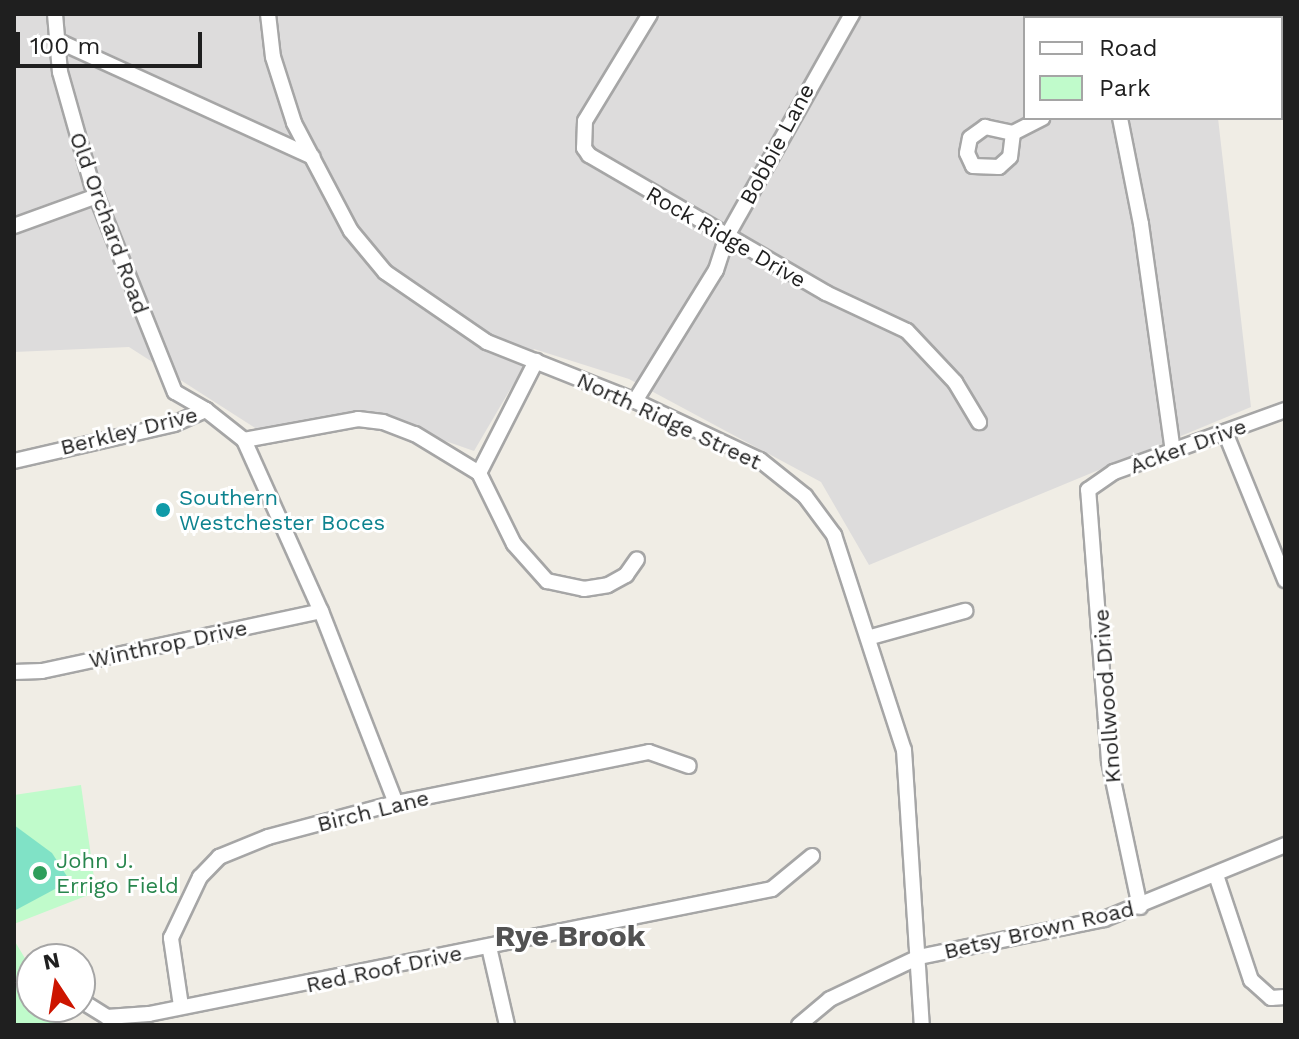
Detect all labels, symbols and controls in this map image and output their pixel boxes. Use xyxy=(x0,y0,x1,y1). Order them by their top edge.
scale bar xyxy=(20,16,206,66)
legend xyxy=(1023,16,1283,120)
text: 100 m xyxy=(30,32,100,60)
text: Road xyxy=(1099,34,1158,62)
text: Park xyxy=(1099,74,1151,102)
street label: Bobbie Lane xyxy=(734,79,820,209)
street label: Old Orchard Road xyxy=(64,129,154,317)
street label: Rock Ridge Drive xyxy=(641,180,811,294)
street label: North Ridge Street xyxy=(573,367,765,475)
street label: Berkley Drive xyxy=(57,401,201,461)
street label: Acker Drive xyxy=(1126,413,1250,479)
place label: Southern Westchester Boces xyxy=(179,484,386,536)
marker: Southern Westchester Boces xyxy=(154,501,172,519)
street label: Knollwood Drive xyxy=(1088,608,1126,784)
street label: Winthrop Drive xyxy=(86,614,250,674)
street label: Birch Lane xyxy=(314,784,432,838)
place label: John J. Errigo Field xyxy=(56,847,179,898)
marker: John J. Errigo Field xyxy=(31,864,49,882)
street label: Betsy Brown Road xyxy=(941,895,1137,965)
district label: Rye Brook xyxy=(495,918,645,954)
street label: Red Roof Drive xyxy=(303,940,465,998)
north arrow xyxy=(16,943,96,1023)
text: N xyxy=(41,947,62,975)

